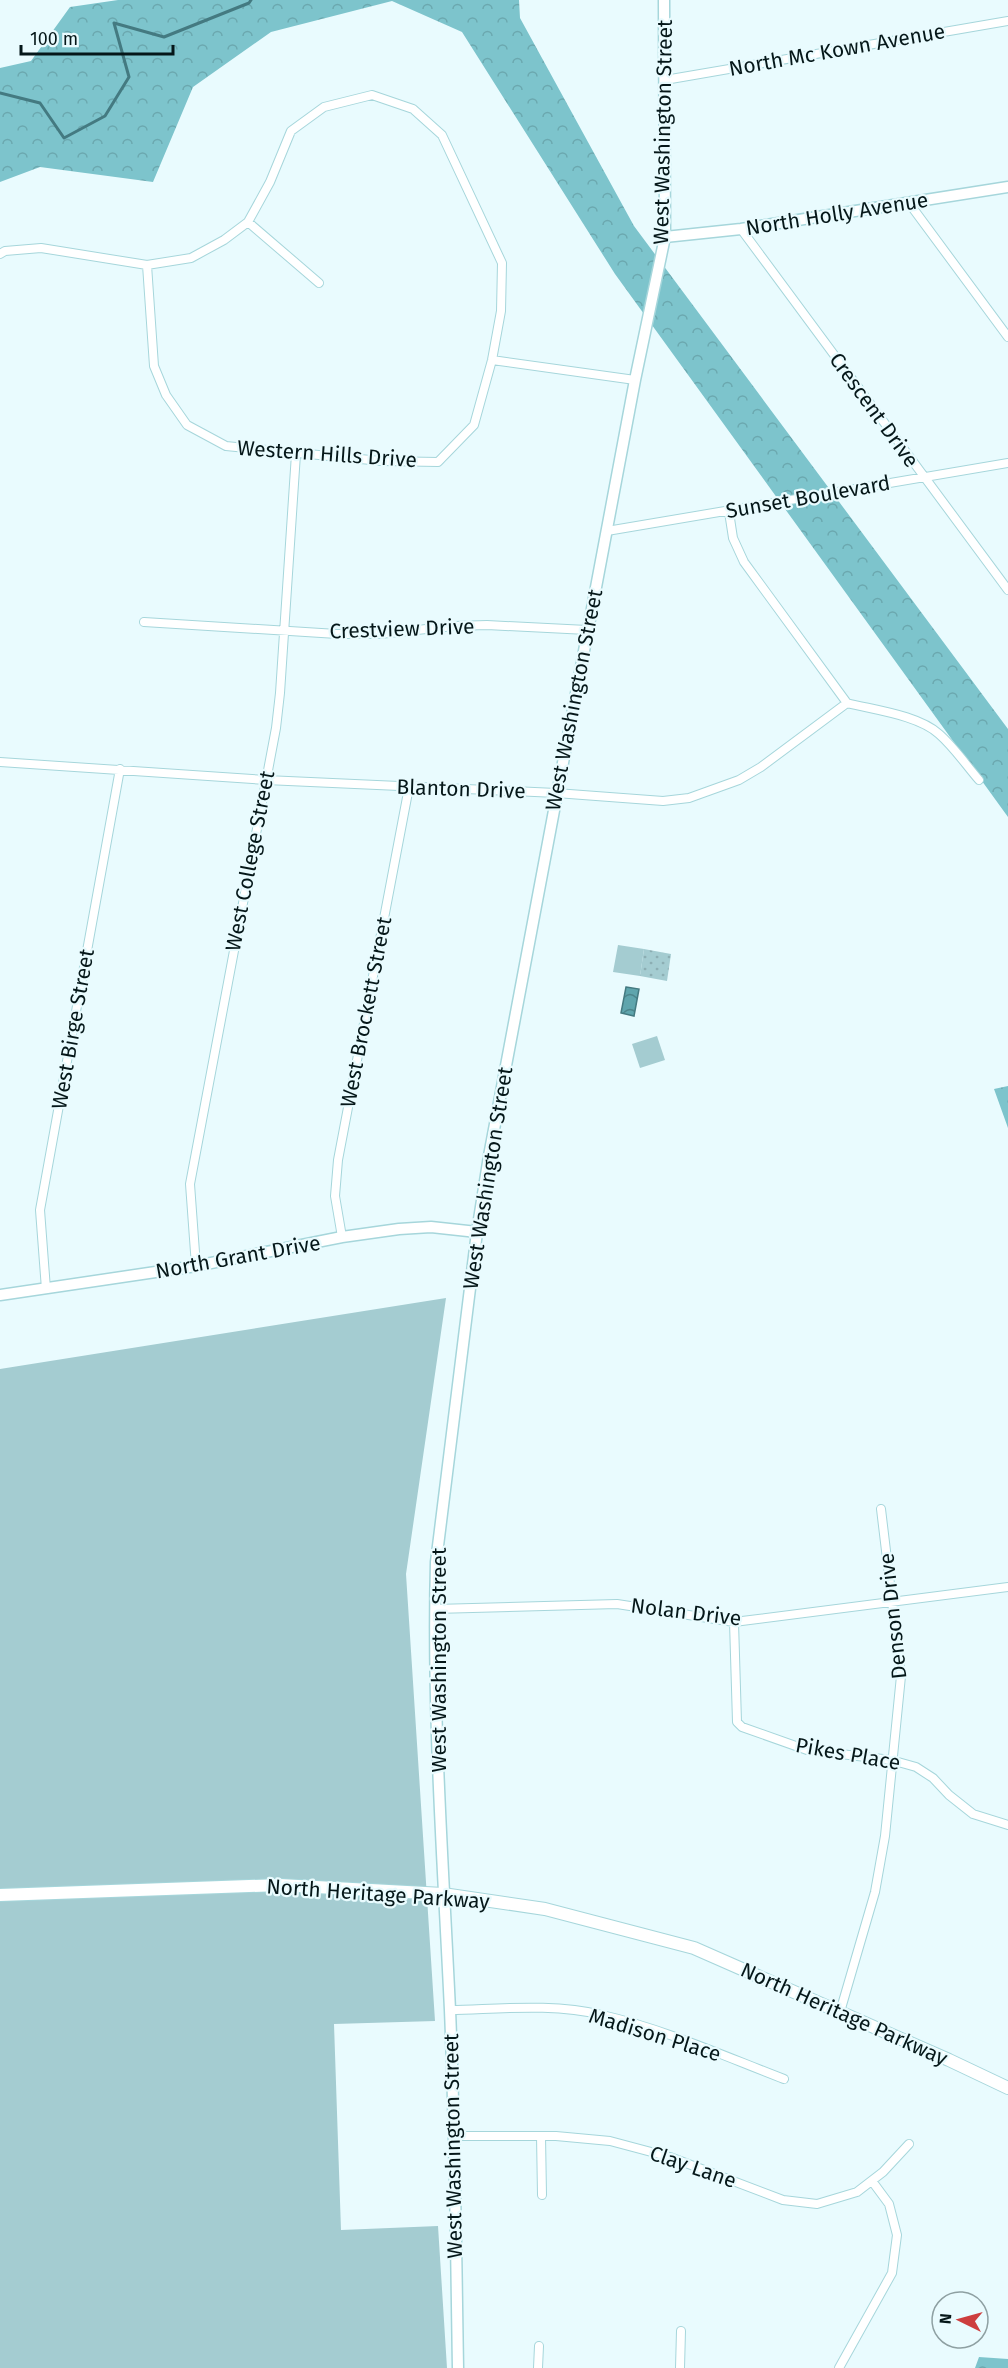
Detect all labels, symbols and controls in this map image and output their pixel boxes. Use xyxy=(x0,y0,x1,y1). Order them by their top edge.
scale bar xyxy=(21,18,172,56)
street label: North Mc Kown Avenue xyxy=(727,18,947,82)
street label: West Washington Street xyxy=(648,19,678,245)
text: 100 m xyxy=(30,28,78,50)
street label: North Holly Avenue xyxy=(744,187,930,241)
street label: Crescent Drive xyxy=(824,347,924,473)
street label: Western Hills Drive xyxy=(236,435,418,473)
street label: Sunset Boulevard xyxy=(724,470,892,524)
street label: West Washington Street xyxy=(540,587,608,813)
street label: Crestview Drive xyxy=(329,613,475,645)
street label: West College Street xyxy=(220,768,280,953)
street label: Blanton Drive xyxy=(396,774,526,804)
street label: West Brockett Street xyxy=(335,914,397,1110)
street label: West Birge Street xyxy=(46,946,100,1111)
street label: West Washington Street xyxy=(458,1064,519,1291)
street label: North Grant Drive xyxy=(154,1230,322,1284)
street label: West Washington Street xyxy=(426,1547,452,1773)
street label: Denson Drive xyxy=(873,1552,913,1680)
street label: Nolan Drive xyxy=(629,1592,743,1632)
street label: Pikes Place xyxy=(794,1732,902,1776)
street label: North Heritage Parkway xyxy=(265,1873,491,1915)
street label: North Heritage Parkway xyxy=(737,1957,952,2072)
street label: Madison Place xyxy=(586,2003,724,2067)
street label: West Washington Street xyxy=(438,2033,468,2259)
street label: Clay Lane xyxy=(646,2140,740,2194)
north arrow xyxy=(930,2290,990,2350)
text: N xyxy=(936,2313,955,2325)

